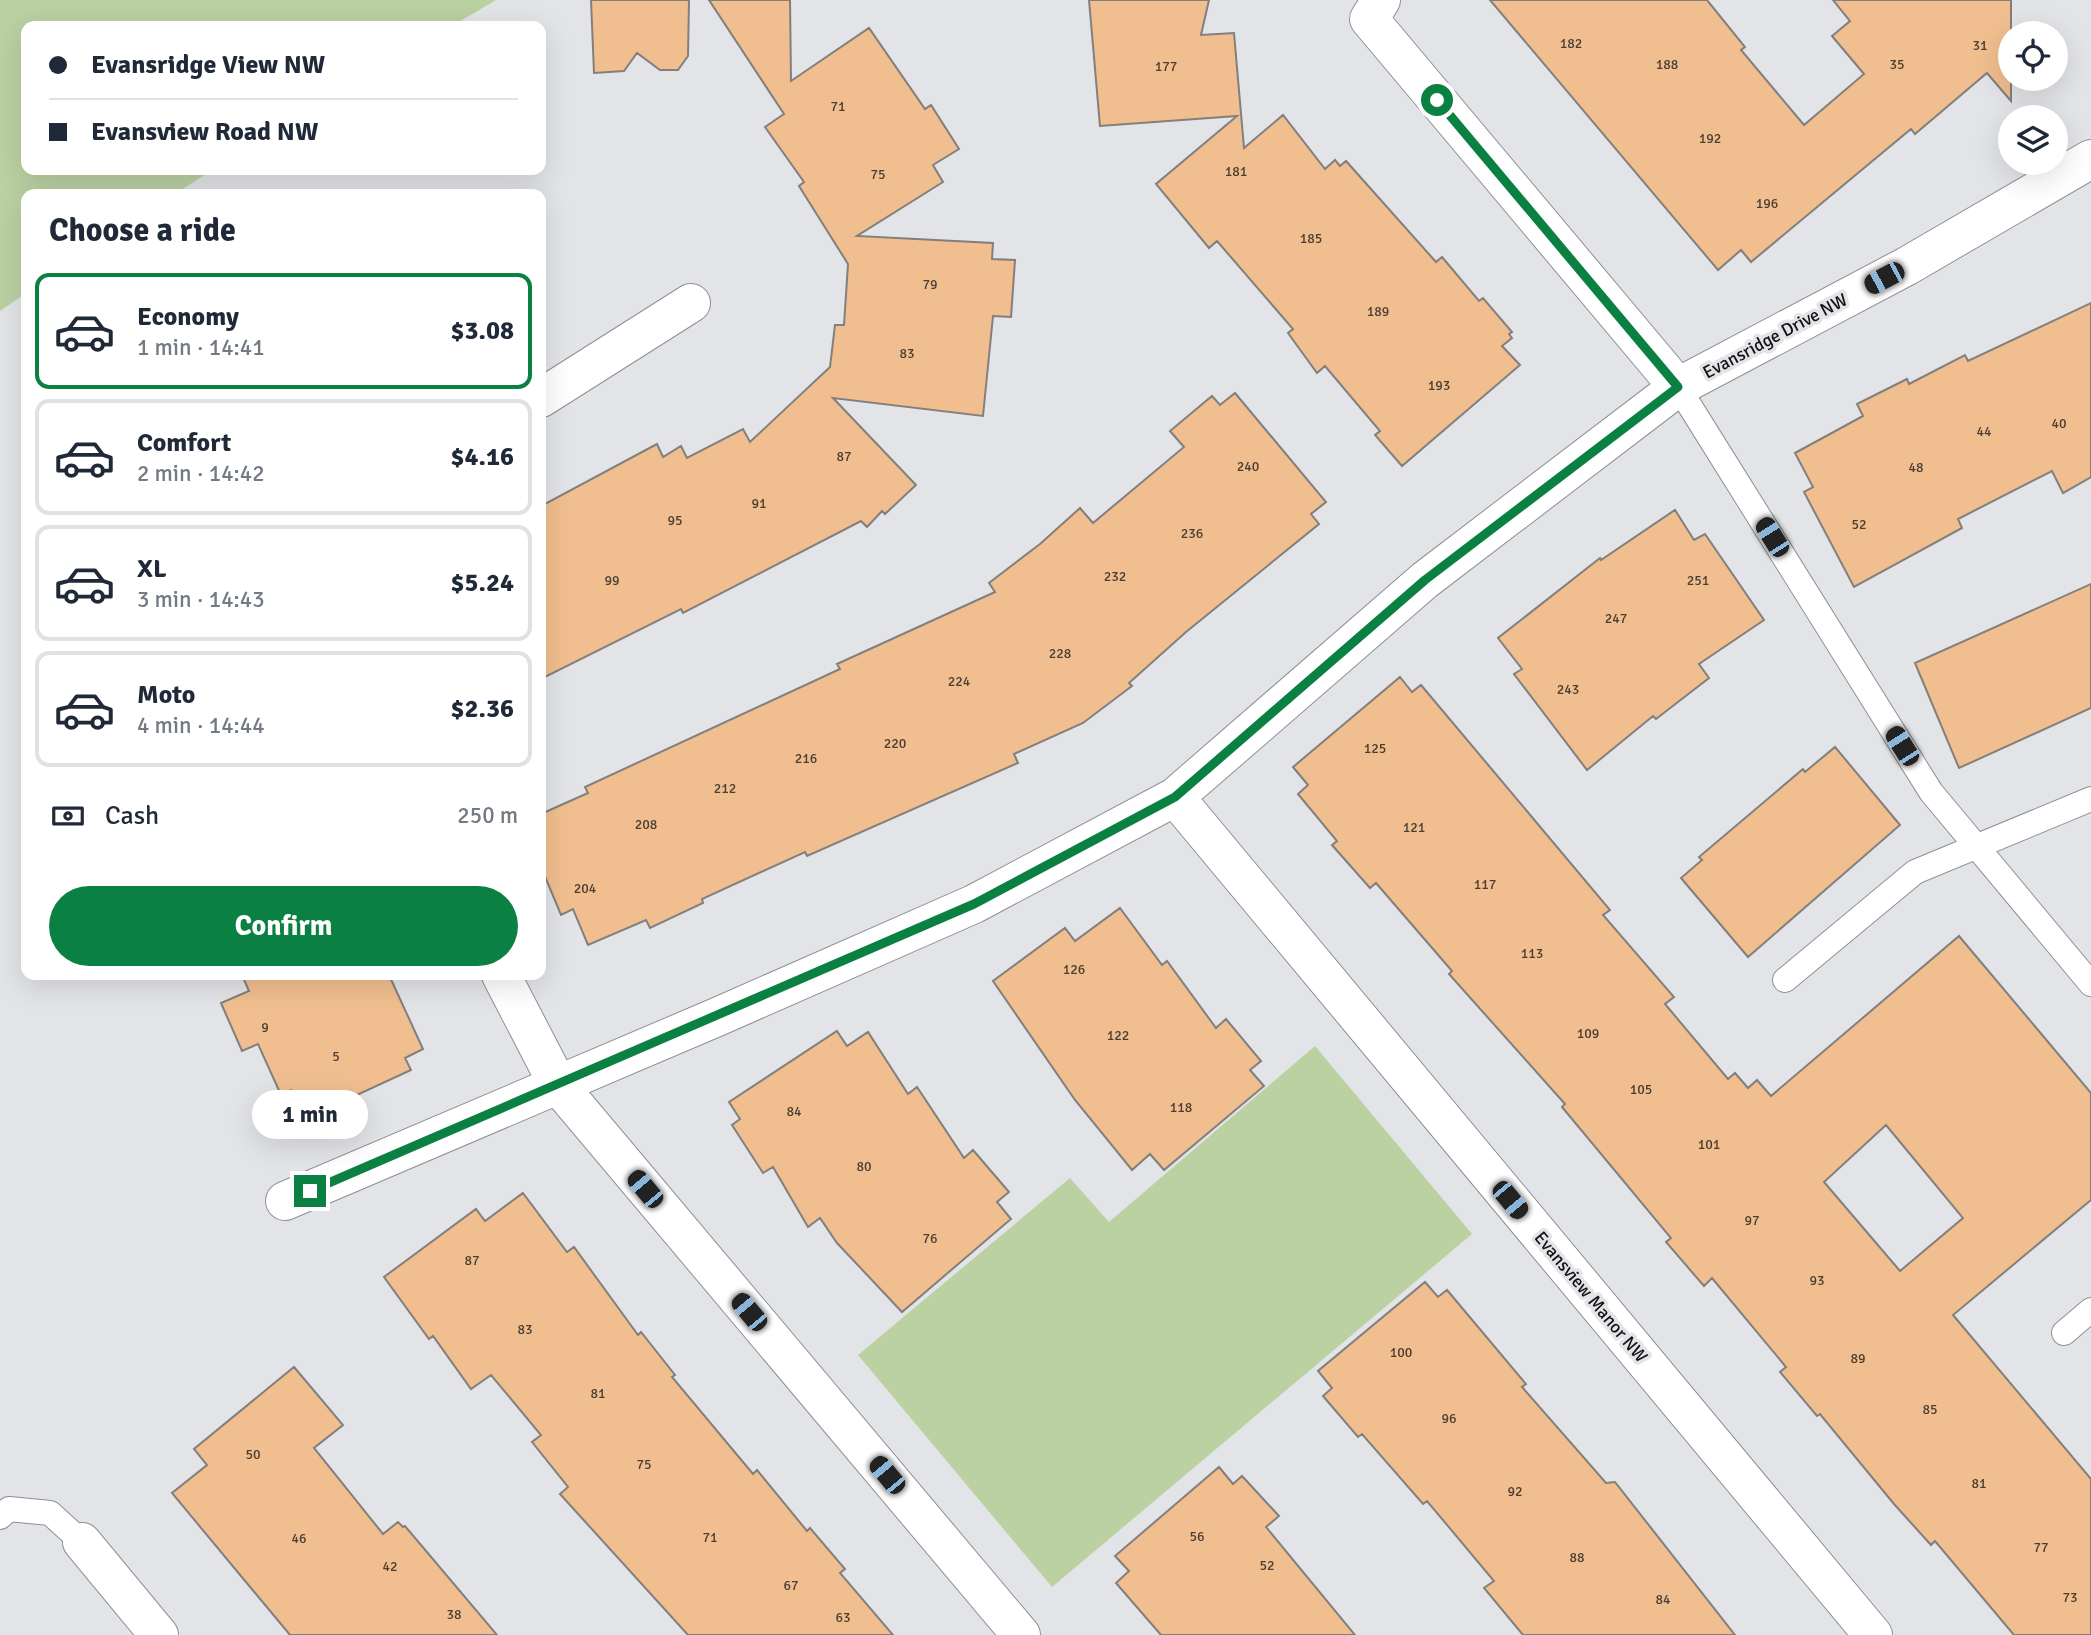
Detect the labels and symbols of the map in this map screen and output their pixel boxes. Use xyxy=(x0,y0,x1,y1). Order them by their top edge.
house number: 182 xyxy=(1560,35,1582,52)
house number: 31 xyxy=(1972,37,1988,54)
house number: 188 xyxy=(1656,56,1678,73)
house number: 35 xyxy=(1889,56,1905,73)
house number: 177 xyxy=(1155,58,1177,75)
route start xyxy=(1421,84,1453,116)
house number: 71 xyxy=(830,98,846,115)
house number: 192 xyxy=(1699,130,1721,147)
house number: 181 xyxy=(1225,163,1247,180)
house number: 75 xyxy=(870,166,886,183)
house number: 196 xyxy=(1756,195,1778,212)
house number: 185 xyxy=(1300,230,1322,247)
car xyxy=(1861,259,1908,297)
house number: 79 xyxy=(922,276,938,293)
street label: Evansridge Drive NW xyxy=(1699,289,1851,383)
house number: 189 xyxy=(1367,303,1389,320)
house number: 83 xyxy=(899,345,915,362)
house number: 193 xyxy=(1428,377,1450,394)
house number: 40 xyxy=(2051,415,2067,432)
house number: 44 xyxy=(1976,423,1992,440)
house number: 87 xyxy=(836,448,852,465)
house number: 240 xyxy=(1237,458,1259,475)
house number: 48 xyxy=(1908,459,1924,476)
house number: 91 xyxy=(751,495,767,512)
house number: 95 xyxy=(667,512,683,529)
car xyxy=(1752,514,1793,560)
house number: 52 xyxy=(1851,516,1867,533)
house number: 236 xyxy=(1181,525,1203,542)
house number: 232 xyxy=(1104,568,1126,585)
house number: 99 xyxy=(604,572,620,589)
house number: 251 xyxy=(1687,572,1709,589)
house number: 247 xyxy=(1605,610,1627,627)
house number: 228 xyxy=(1049,645,1071,662)
house number: 224 xyxy=(948,673,971,690)
house number: 243 xyxy=(1557,681,1579,698)
car xyxy=(1882,723,1923,769)
house number: 220 xyxy=(884,735,906,752)
house number: 125 xyxy=(1364,740,1386,757)
house number: 216 xyxy=(795,750,817,767)
house number: 212 xyxy=(714,780,736,797)
house number: 208 xyxy=(635,816,657,833)
house number: 121 xyxy=(1403,819,1425,836)
house number: 117 xyxy=(1474,876,1496,893)
house number: 204 xyxy=(574,880,597,897)
house number: 113 xyxy=(1521,945,1543,962)
house number: 126 xyxy=(1063,961,1085,978)
house number: 9 xyxy=(261,1019,269,1036)
house number: 109 xyxy=(1577,1025,1599,1042)
house number: 122 xyxy=(1107,1027,1129,1044)
house number: 5 xyxy=(332,1048,340,1065)
house number: 105 xyxy=(1630,1081,1652,1098)
callout: 1 min xyxy=(252,1090,368,1138)
house number: 118 xyxy=(1170,1099,1192,1116)
house number: 84 xyxy=(786,1103,802,1120)
house number: 101 xyxy=(1698,1136,1720,1153)
house number: 80 xyxy=(856,1158,872,1175)
car xyxy=(624,1166,667,1212)
route end xyxy=(294,1175,326,1207)
car xyxy=(1489,1177,1532,1223)
house number: 97 xyxy=(1744,1212,1760,1229)
street label: Evansview Manor NW xyxy=(1530,1227,1652,1367)
house number: 76 xyxy=(922,1230,938,1247)
house number: 87 xyxy=(464,1252,480,1269)
house number: 93 xyxy=(1809,1272,1825,1289)
car xyxy=(728,1289,771,1335)
house number: 83 xyxy=(517,1321,533,1338)
house number: 100 xyxy=(1390,1344,1412,1361)
house number: 89 xyxy=(1850,1350,1866,1367)
house number: 81 xyxy=(590,1385,606,1402)
house number: 85 xyxy=(1922,1401,1938,1418)
house number: 96 xyxy=(1441,1410,1457,1427)
house number: 50 xyxy=(245,1446,261,1463)
car xyxy=(866,1452,909,1498)
house number: 75 xyxy=(636,1456,652,1473)
house number: 81 xyxy=(1971,1475,1987,1492)
house number: 92 xyxy=(1507,1483,1523,1500)
house number: 56 xyxy=(1189,1528,1205,1545)
house number: 71 xyxy=(702,1529,718,1546)
house number: 46 xyxy=(291,1530,307,1547)
house number: 77 xyxy=(2033,1539,2049,1556)
house number: 88 xyxy=(1569,1549,1585,1566)
house number: 52 xyxy=(1259,1557,1275,1574)
house number: 42 xyxy=(382,1558,398,1575)
house number: 67 xyxy=(783,1577,799,1594)
house number: 73 xyxy=(2062,1589,2078,1606)
house number: 84 xyxy=(1655,1591,1671,1608)
house number: 38 xyxy=(446,1606,462,1623)
house number: 63 xyxy=(835,1609,851,1626)

